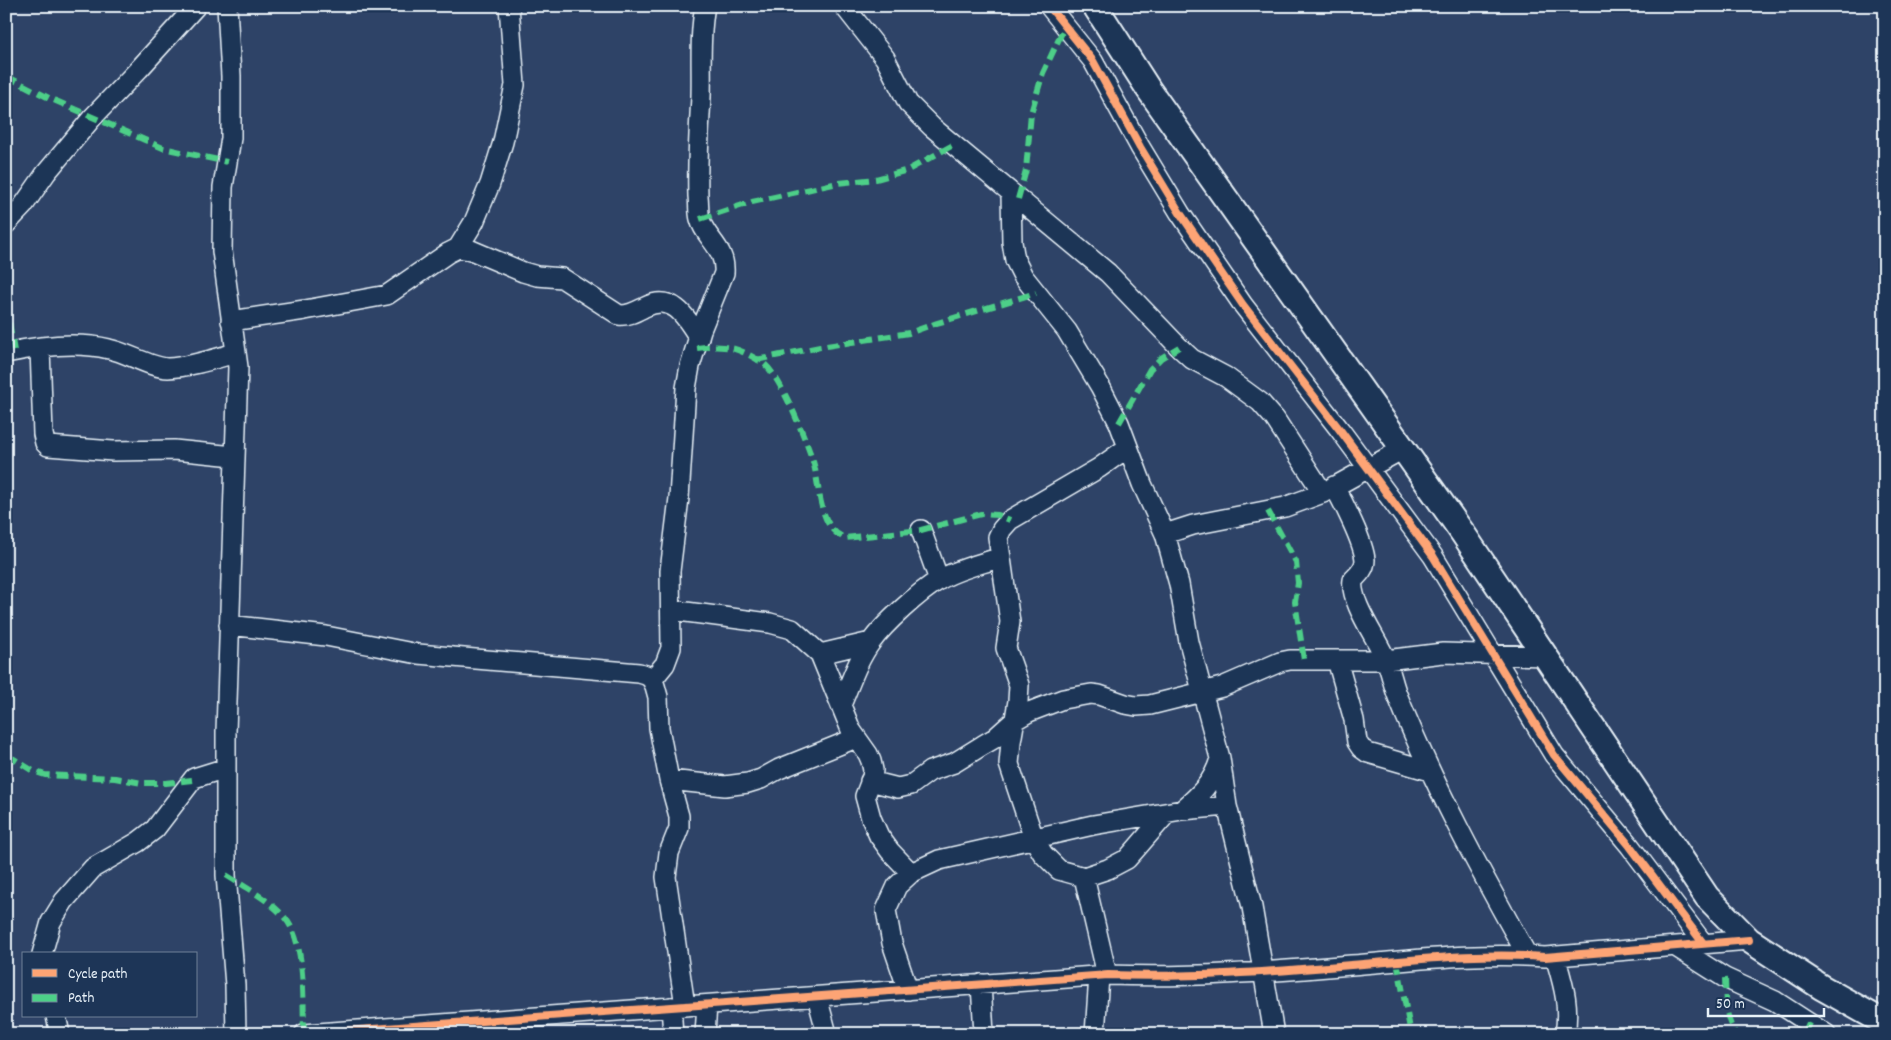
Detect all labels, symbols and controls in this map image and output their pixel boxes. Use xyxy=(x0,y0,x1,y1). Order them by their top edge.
legend xyxy=(22,952,198,1018)
text: Cycle path xyxy=(68,964,128,986)
scale bar xyxy=(1708,985,1825,1017)
text: Path xyxy=(68,988,94,1010)
text: 50 m xyxy=(1716,994,1745,1016)

